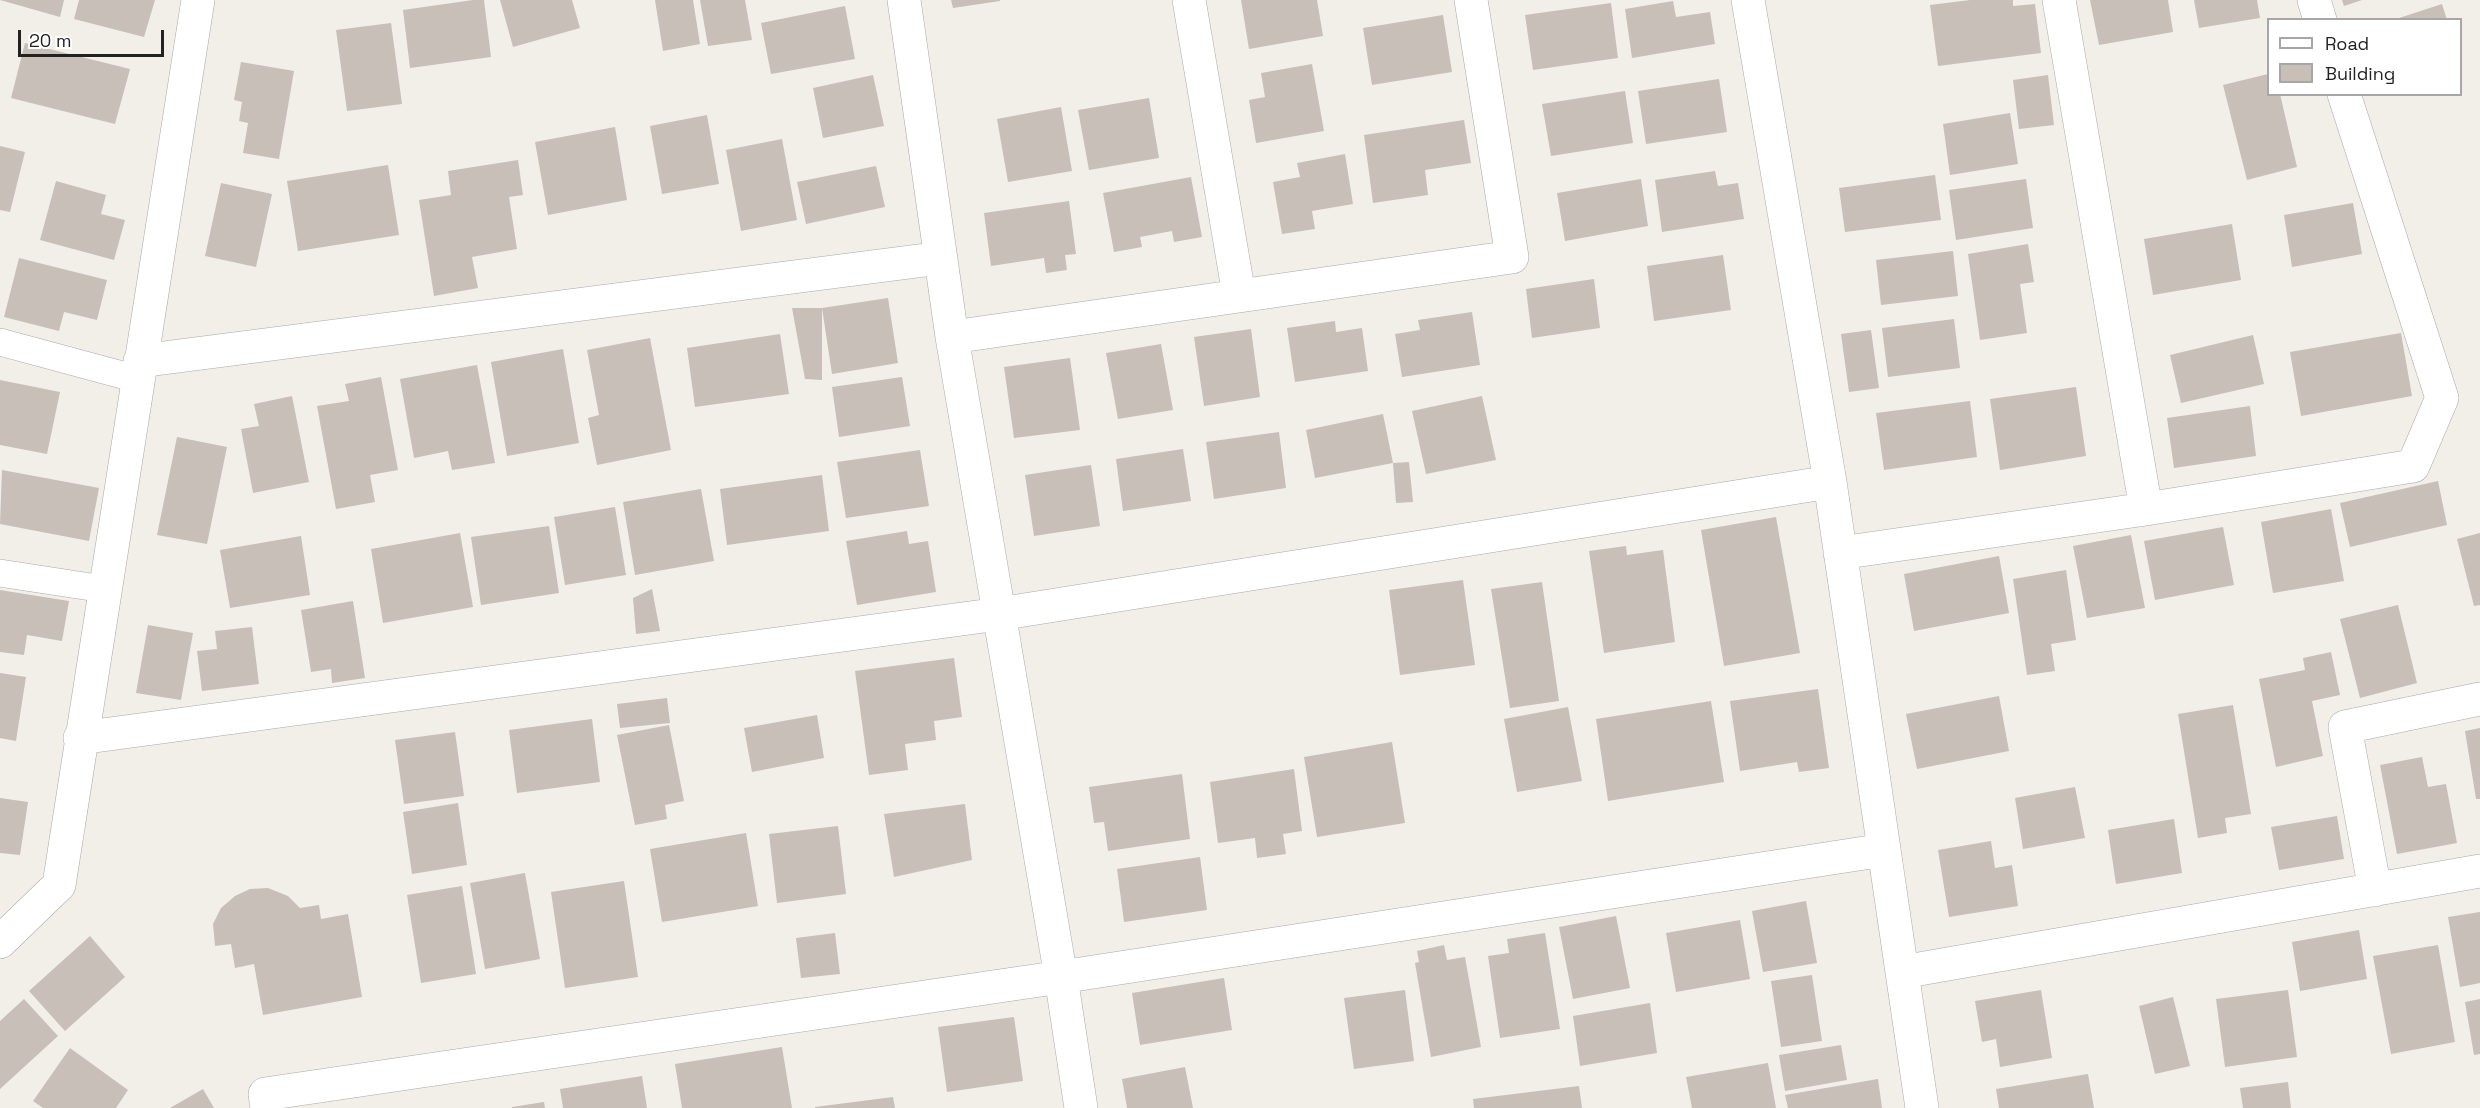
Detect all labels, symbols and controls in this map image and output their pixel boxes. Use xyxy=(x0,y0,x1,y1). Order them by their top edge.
scale bar xyxy=(21,18,166,56)
legend xyxy=(2267,18,2462,96)
text: 20 m xyxy=(29,29,72,52)
text: Road xyxy=(2325,32,2369,55)
text: Building xyxy=(2325,62,2395,85)

